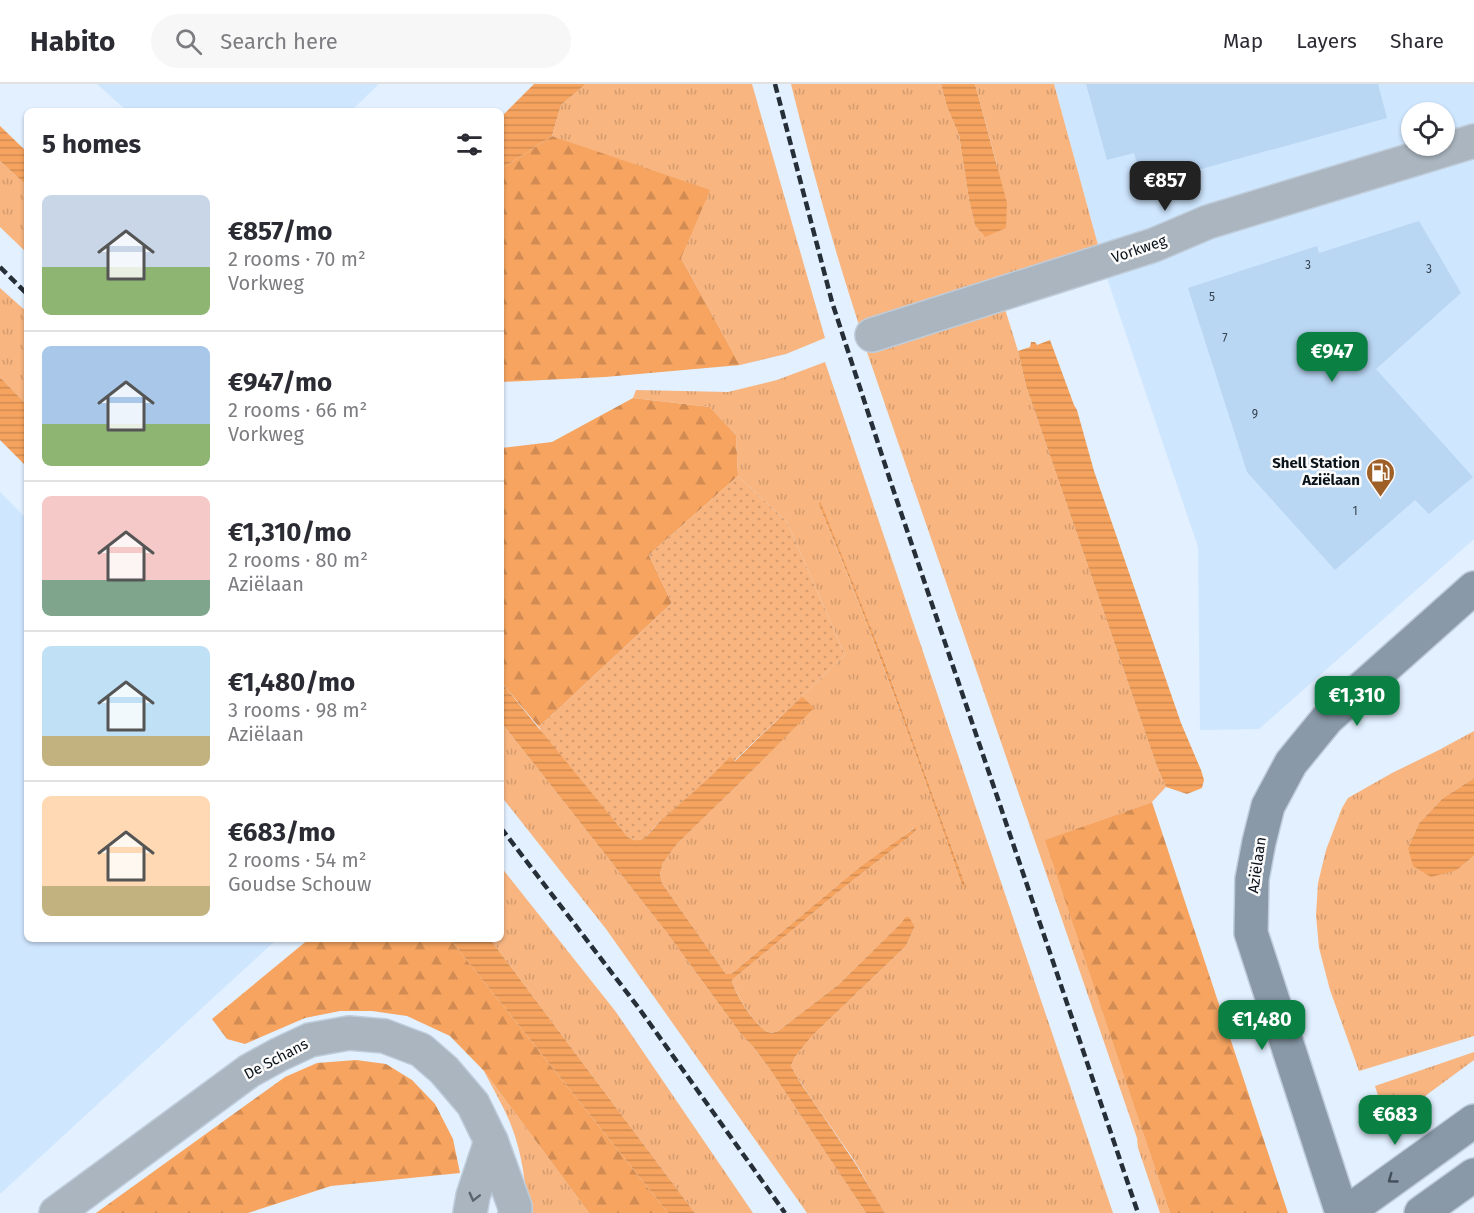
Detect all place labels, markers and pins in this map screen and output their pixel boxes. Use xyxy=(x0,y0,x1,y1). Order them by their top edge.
pin: €857 xyxy=(1129,161,1201,212)
pin: €947 xyxy=(1296,332,1368,383)
place label: Shell Station Aziëlaan xyxy=(1272,454,1360,489)
fuel station icon: Shell Station Aziëlaan xyxy=(1365,456,1397,498)
pin: €1,310 xyxy=(1308,676,1406,727)
pin: €1,480 xyxy=(1213,1000,1311,1051)
pin: €683 xyxy=(1359,1095,1431,1146)

